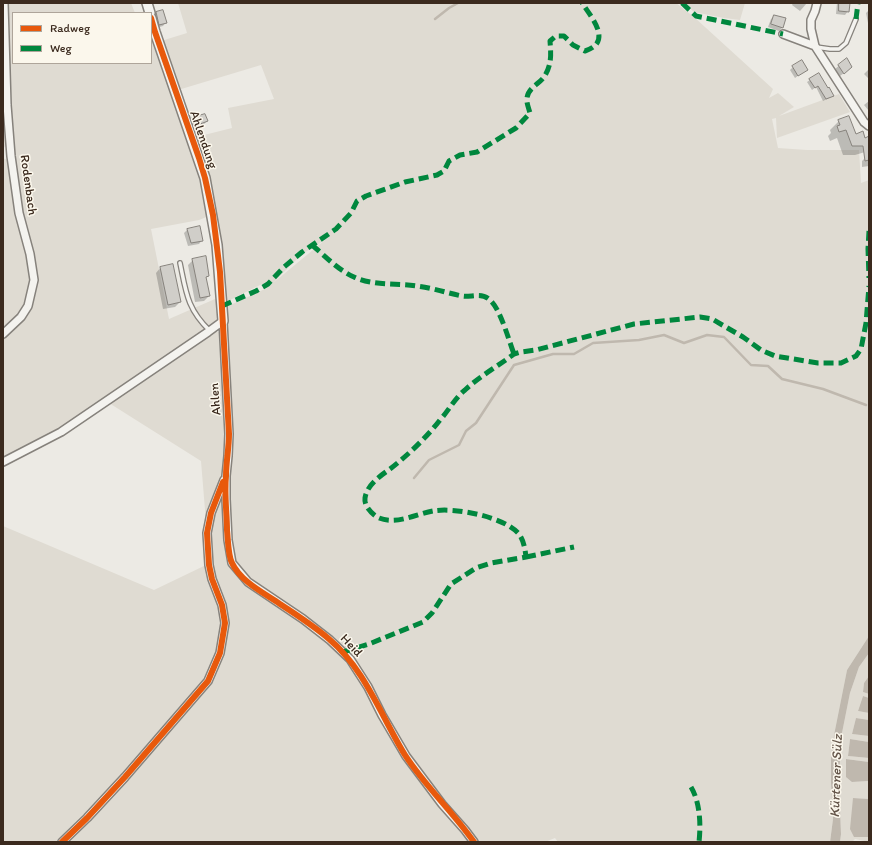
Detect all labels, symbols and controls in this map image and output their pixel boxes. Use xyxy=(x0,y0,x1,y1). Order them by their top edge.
legend xyxy=(12,12,152,64)
text: Radweg xyxy=(50,21,90,35)
text: Weg xyxy=(50,41,72,55)
street label: Ahlendung xyxy=(186,109,220,171)
street label: Rodenbach xyxy=(16,154,40,216)
street label: Ahlen xyxy=(207,382,225,416)
street label: Heid xyxy=(337,631,365,661)
water label: Kürtener Sülz xyxy=(827,734,847,818)

